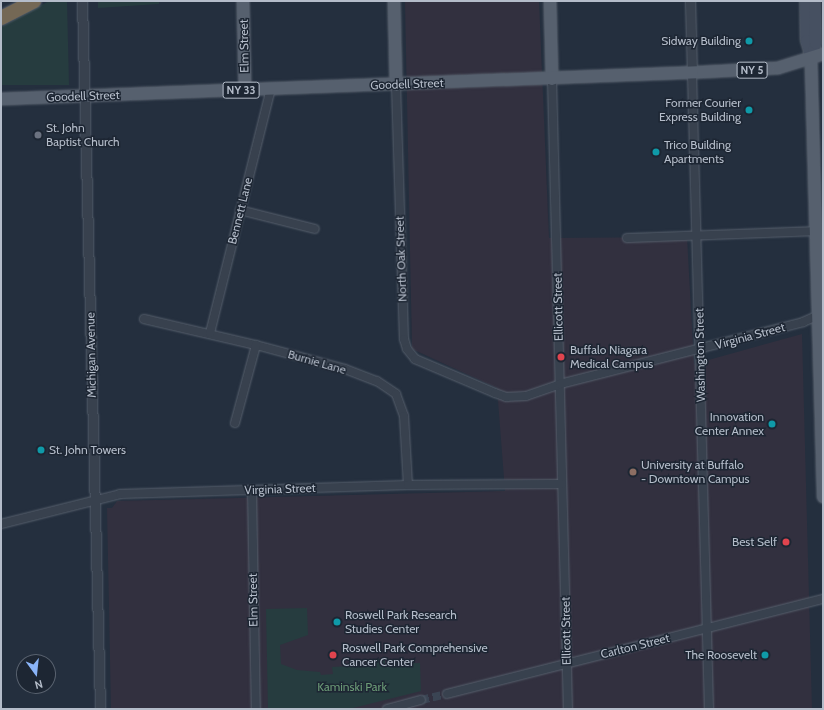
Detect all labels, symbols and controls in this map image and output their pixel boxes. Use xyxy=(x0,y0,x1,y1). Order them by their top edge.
street label: Elm Street xyxy=(236,19,252,73)
place label: Sidway Building xyxy=(661,34,741,48)
marker: Sidway Building xyxy=(744,36,754,46)
road number: NY 5 xyxy=(736,61,768,79)
street label: Goodell Street xyxy=(370,76,444,92)
road number: NY 33 xyxy=(222,81,260,99)
street label: Goodell Street xyxy=(46,88,120,104)
place label: Former Courier Express Building xyxy=(659,96,741,124)
marker: Former Courier Express Building xyxy=(744,105,754,115)
place label: St. John Baptist Church xyxy=(46,121,120,149)
marker: St. John Baptist Church xyxy=(33,130,43,140)
place label: Trico Building Apartments xyxy=(664,138,731,166)
marker: Trico Building Apartments xyxy=(651,147,661,157)
street label: Bennett Lane xyxy=(225,176,255,246)
street label: North Oak Street xyxy=(392,216,410,302)
street label: Ellicott Street xyxy=(550,273,566,341)
street label: Washington Street xyxy=(692,308,708,402)
street label: Michigan Avenue xyxy=(83,312,99,398)
street label: Virginia Street xyxy=(714,320,786,352)
place label: Buffalo Niagara Medical Campus xyxy=(570,343,653,371)
street label: Burnie Lane xyxy=(286,347,348,377)
marker: Buffalo Niagara Medical Campus xyxy=(555,351,567,363)
place label: Innovation Center Annex xyxy=(695,410,764,438)
marker: Innovation Center Annex xyxy=(767,419,777,429)
place label: St. John Towers xyxy=(49,443,126,457)
marker: St. John Towers xyxy=(36,445,46,455)
place label: University at Buffalo - Downtown Campus xyxy=(641,458,750,486)
marker: University at Buffalo - Downtown Campus xyxy=(628,467,638,477)
street label: Virginia Street xyxy=(244,481,316,497)
place label: Best Self xyxy=(732,535,777,549)
marker: Best Self xyxy=(780,536,792,548)
street label: Elm Street xyxy=(245,573,261,627)
street label: Ellicott Street xyxy=(558,597,574,665)
place label: Roswell Park Research Studies Center xyxy=(345,608,457,636)
marker: Roswell Park Research Studies Center xyxy=(332,617,342,627)
street label: Carlton Street xyxy=(599,630,671,662)
place label: Roswell Park Comprehensive Cancer Center xyxy=(342,641,488,669)
place label: The Roosevelt xyxy=(685,648,757,662)
marker: Roswell Park Comprehensive Cancer Center xyxy=(327,649,339,661)
marker: The Roosevelt xyxy=(760,650,770,660)
north arrow xyxy=(16,654,56,694)
text: N xyxy=(33,677,44,692)
park label: Kaminski Park xyxy=(317,680,387,694)

